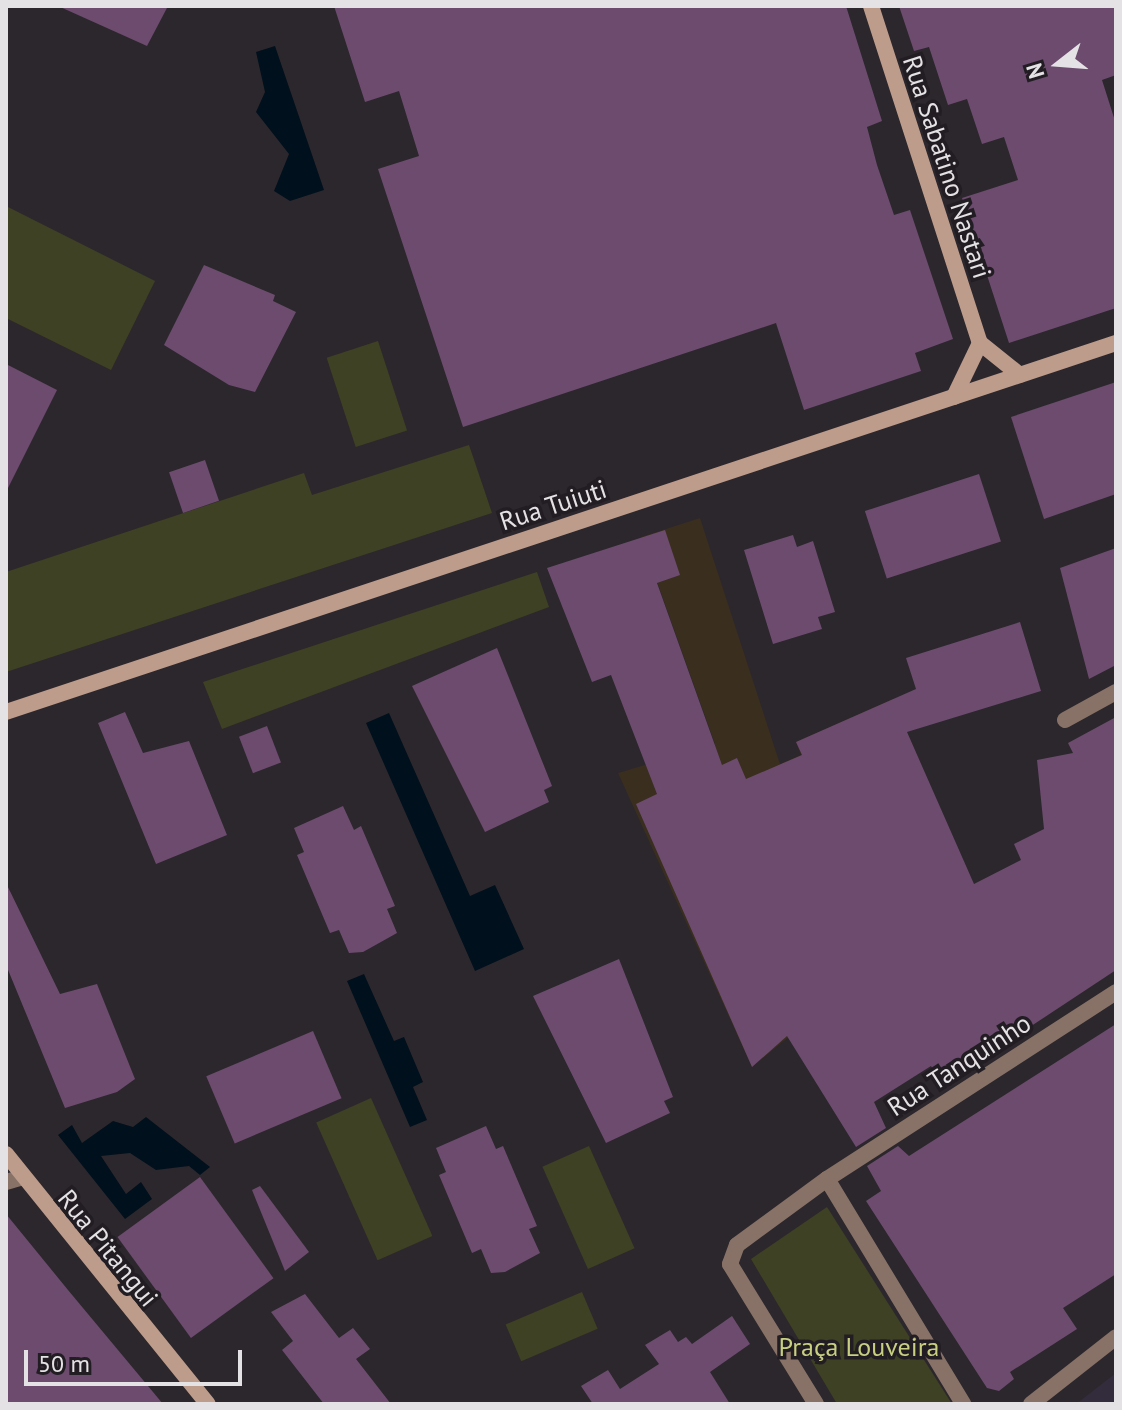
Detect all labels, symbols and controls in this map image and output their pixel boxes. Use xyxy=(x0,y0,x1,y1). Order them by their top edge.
north arrow xyxy=(1018,24,1098,104)
street label: Rua Sabatino Nastari xyxy=(896,52,998,282)
text: N xyxy=(1020,60,1051,82)
street label: Rua Tuiuti xyxy=(495,473,611,537)
street label: Rua Tanquinho xyxy=(881,1007,1037,1123)
street label: Rua Pitangui xyxy=(51,1183,165,1313)
park label: Praça Louveira xyxy=(779,1331,939,1363)
scale bar xyxy=(28,1334,246,1384)
text: 50 m xyxy=(38,1348,90,1379)

